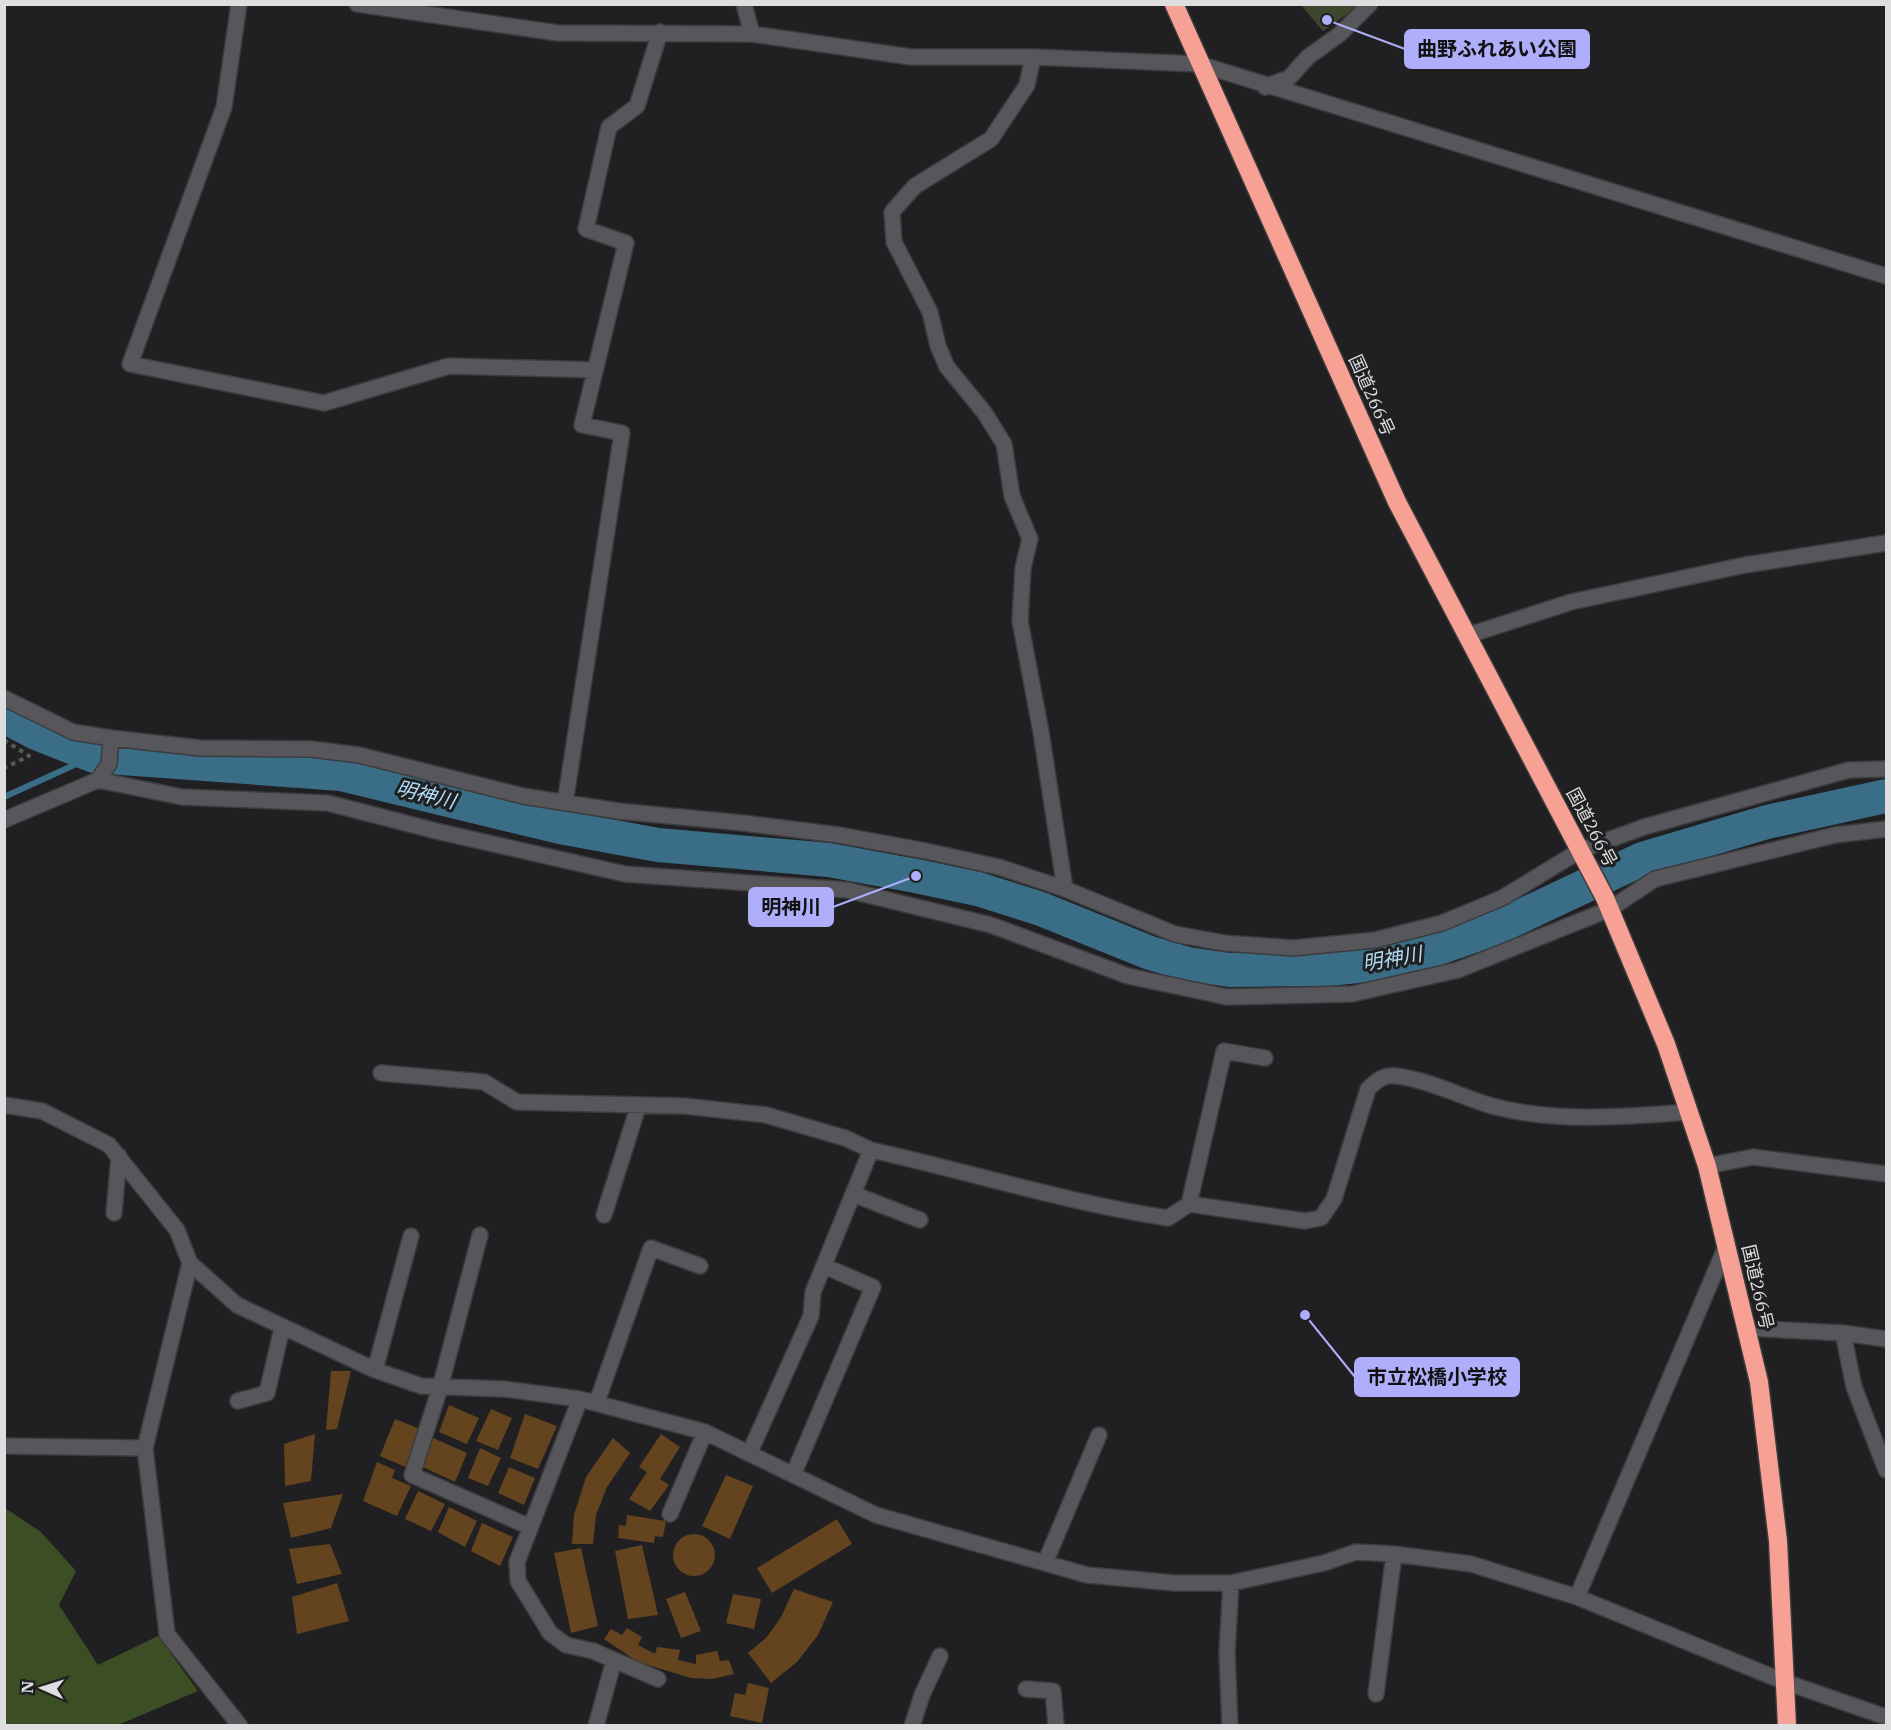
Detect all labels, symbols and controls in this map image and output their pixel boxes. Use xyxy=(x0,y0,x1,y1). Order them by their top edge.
callout: 曲野ふれあい公園 xyxy=(1405,30,1589,68)
text: 曲野ふれあい公園 xyxy=(1417,35,1577,62)
street label: 国道266号 xyxy=(1344,351,1400,439)
water label: 明神川 xyxy=(394,774,460,815)
street label: 国道266号 xyxy=(1562,783,1622,871)
callout: 明神川 xyxy=(749,888,833,926)
text: 明神川 xyxy=(761,893,821,920)
water label: 明神川 xyxy=(1360,939,1426,977)
street label: 国道266号 xyxy=(1737,1242,1779,1332)
callout: 市立松橋小学校 xyxy=(1355,1358,1519,1396)
text: 市立松橋小学校 xyxy=(1367,1363,1507,1390)
north arrow xyxy=(12,1658,72,1718)
text: N xyxy=(17,1680,37,1694)

